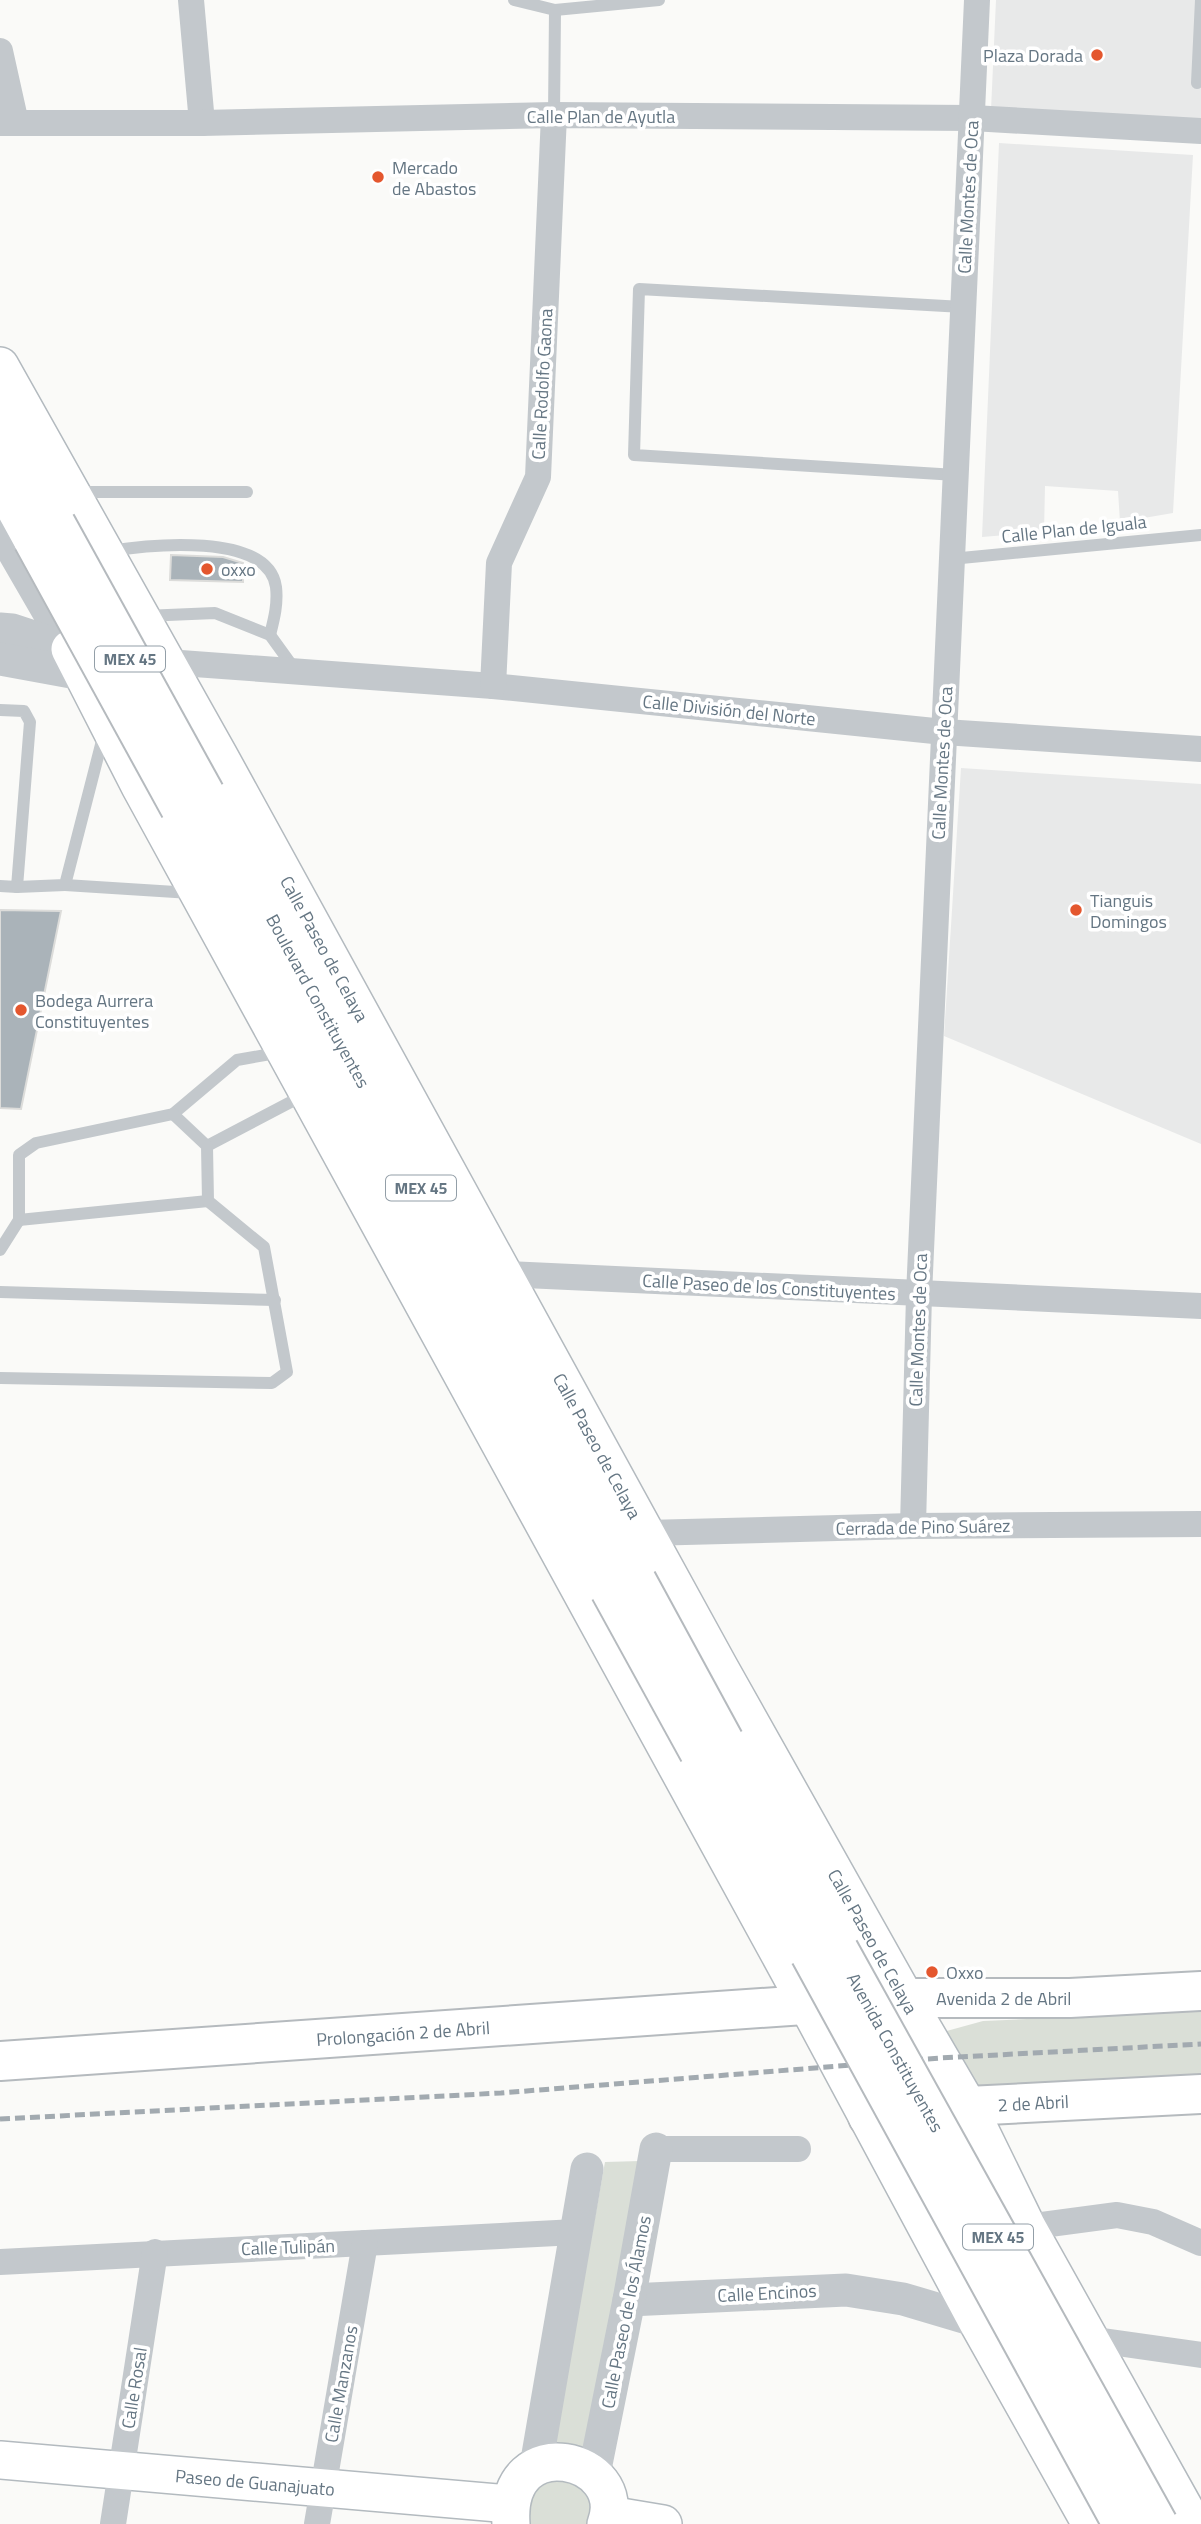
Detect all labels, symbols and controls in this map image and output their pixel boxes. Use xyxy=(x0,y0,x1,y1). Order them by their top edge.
place label: Plaza Dorada xyxy=(983,42,1083,69)
marker: Plaza Dorada xyxy=(1089,47,1105,63)
street label: Calle Plan de Ayutla xyxy=(527,103,675,130)
street label: Calle Montes de Oca xyxy=(951,120,985,274)
place label: Mercado de Abastos xyxy=(392,154,476,202)
marker: Mercado de Abastos xyxy=(370,169,386,185)
street label: Calle Rodolfo Gaona xyxy=(525,308,559,460)
street label: Calle Plan de Iguala xyxy=(1000,508,1148,550)
place label: oxxo xyxy=(221,556,256,583)
marker: oxxo xyxy=(199,561,215,577)
road number: MEX 45 xyxy=(95,646,165,672)
street label: Calle Montes de Oca xyxy=(925,686,959,840)
street label: Calle División del Norte xyxy=(641,687,817,733)
street label: Calle Paseo de Celaya xyxy=(274,871,376,1026)
place label: Tianguis Domingos xyxy=(1090,887,1167,935)
marker: Tianguis Domingos xyxy=(1068,902,1084,918)
street label: Boulevard Constituyentes xyxy=(260,909,377,1093)
place label: Bodega Aurrera Constituyentes xyxy=(35,987,153,1035)
marker: Bodega Aurrera Constituyentes xyxy=(13,1002,29,1018)
road number: MEX 45 xyxy=(386,1176,456,1200)
street label: Calle Montes de Oca xyxy=(902,1253,934,1407)
street label: Calle Paseo de los Constituyentes xyxy=(642,1267,896,1307)
street label: Calle Paseo de Celaya xyxy=(547,1368,649,1524)
street label: Cerrada de Pino Suárez xyxy=(835,1512,1011,1542)
street label: Calle Paseo de Celaya xyxy=(821,1864,925,2019)
place label: Oxxo xyxy=(946,1959,983,1986)
marker: Oxxo xyxy=(924,1964,940,1980)
street label: Avenida Constituyentes xyxy=(841,1968,951,2137)
street label: Avenida 2 de Abril xyxy=(936,1985,1071,2012)
street label: Prolongación 2 de Abril xyxy=(315,2013,491,2052)
street label: 2 de Abril xyxy=(997,2087,1070,2118)
street label: Calle Paseo de los Álamos xyxy=(594,2213,658,2411)
road number: MEX 45 xyxy=(963,2224,1033,2250)
street label: Calle Tulipán xyxy=(241,2232,335,2262)
street label: Calle Encinos xyxy=(717,2277,817,2309)
street label: Calle Manzanos xyxy=(317,2323,365,2445)
street label: Calle Rosal xyxy=(114,2345,154,2431)
street label: Paseo de Guanajuato xyxy=(174,2462,336,2502)

